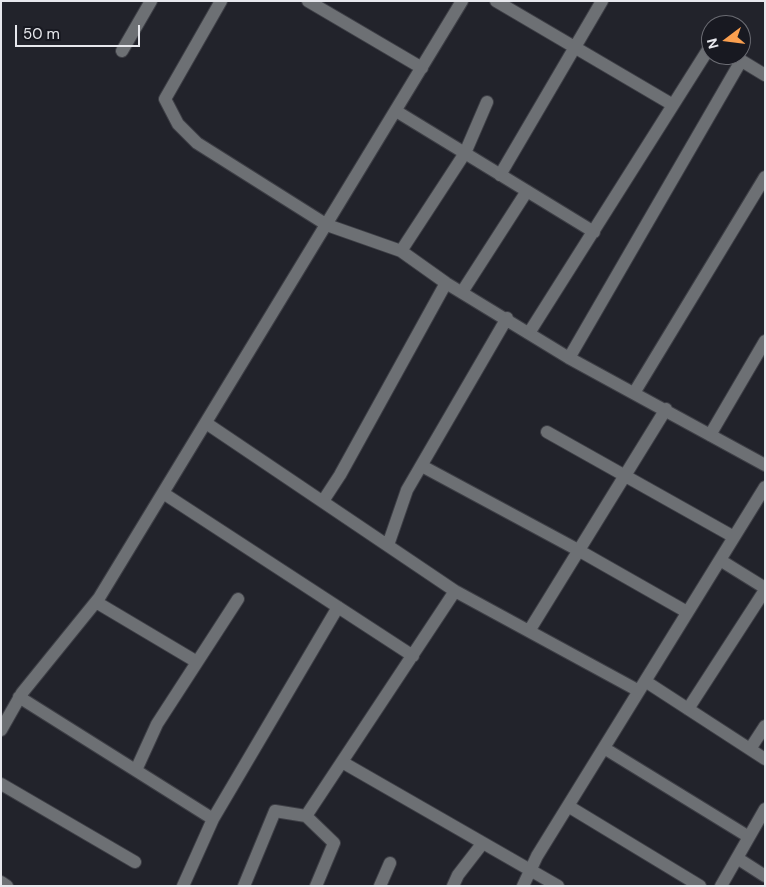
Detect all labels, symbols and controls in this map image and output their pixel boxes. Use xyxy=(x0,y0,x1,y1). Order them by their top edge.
scale bar xyxy=(18,15,142,47)
north arrow xyxy=(701,15,751,65)
text: 50 m xyxy=(23,24,60,44)
text: N xyxy=(702,36,722,51)

